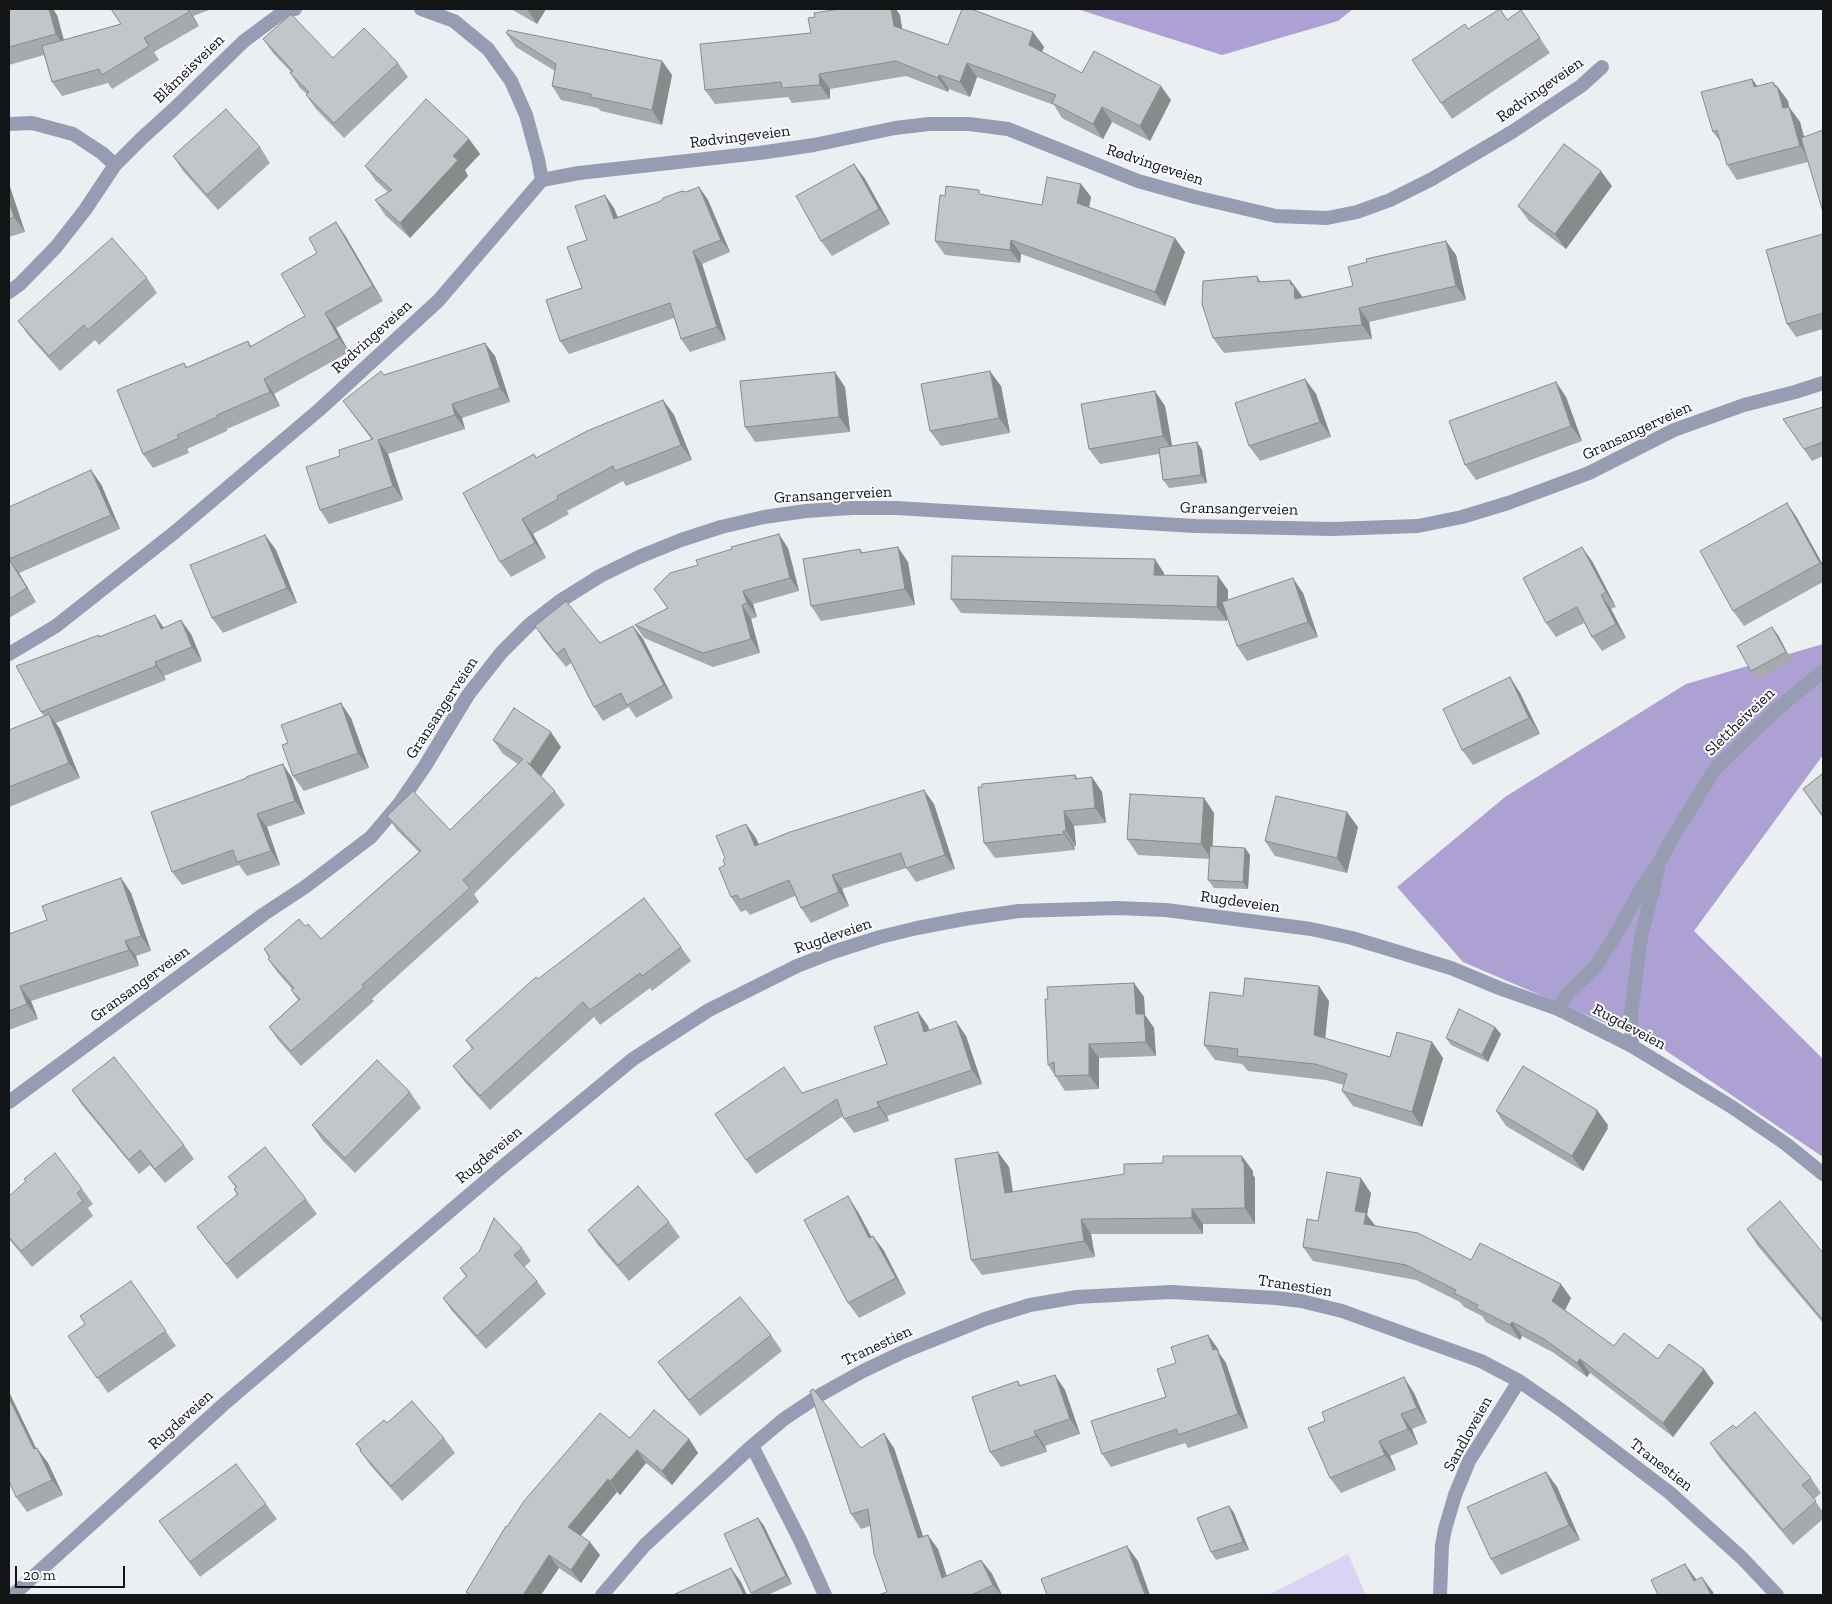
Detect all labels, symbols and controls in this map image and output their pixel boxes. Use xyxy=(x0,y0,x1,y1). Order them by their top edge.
street label: Blåmeisveien xyxy=(150,31,228,107)
street label: Rødvingeveien xyxy=(1493,53,1587,127)
street label: Rødvingeveien xyxy=(689,121,791,153)
street label: Rødvingeveien xyxy=(1104,140,1206,190)
street label: Rødvingeveien xyxy=(328,296,416,378)
street label: Gransangerveien xyxy=(1579,397,1695,465)
street label: Gransangerveien xyxy=(774,482,892,508)
street label: Gransangerveien xyxy=(1180,498,1298,520)
street label: Gransangerveien xyxy=(402,653,482,763)
street label: Slettheiveien xyxy=(1701,684,1779,760)
street label: Rugdeveien xyxy=(1199,887,1281,917)
street label: Rugdeveien xyxy=(792,914,874,958)
street label: Gransangerveien xyxy=(87,942,193,1026)
street label: Rugdeveien xyxy=(1589,1000,1669,1054)
street label: Rugdeveien xyxy=(452,1122,526,1188)
street label: Tranestien xyxy=(1256,1271,1334,1301)
street label: Tranestien xyxy=(839,1321,915,1371)
street label: Rugdeveien xyxy=(145,1386,217,1454)
street label: Sandloveien xyxy=(1439,1393,1497,1475)
street label: Tranestien xyxy=(1626,1434,1696,1496)
scale bar xyxy=(18,1556,128,1588)
text: 20 m xyxy=(23,1566,56,1584)

